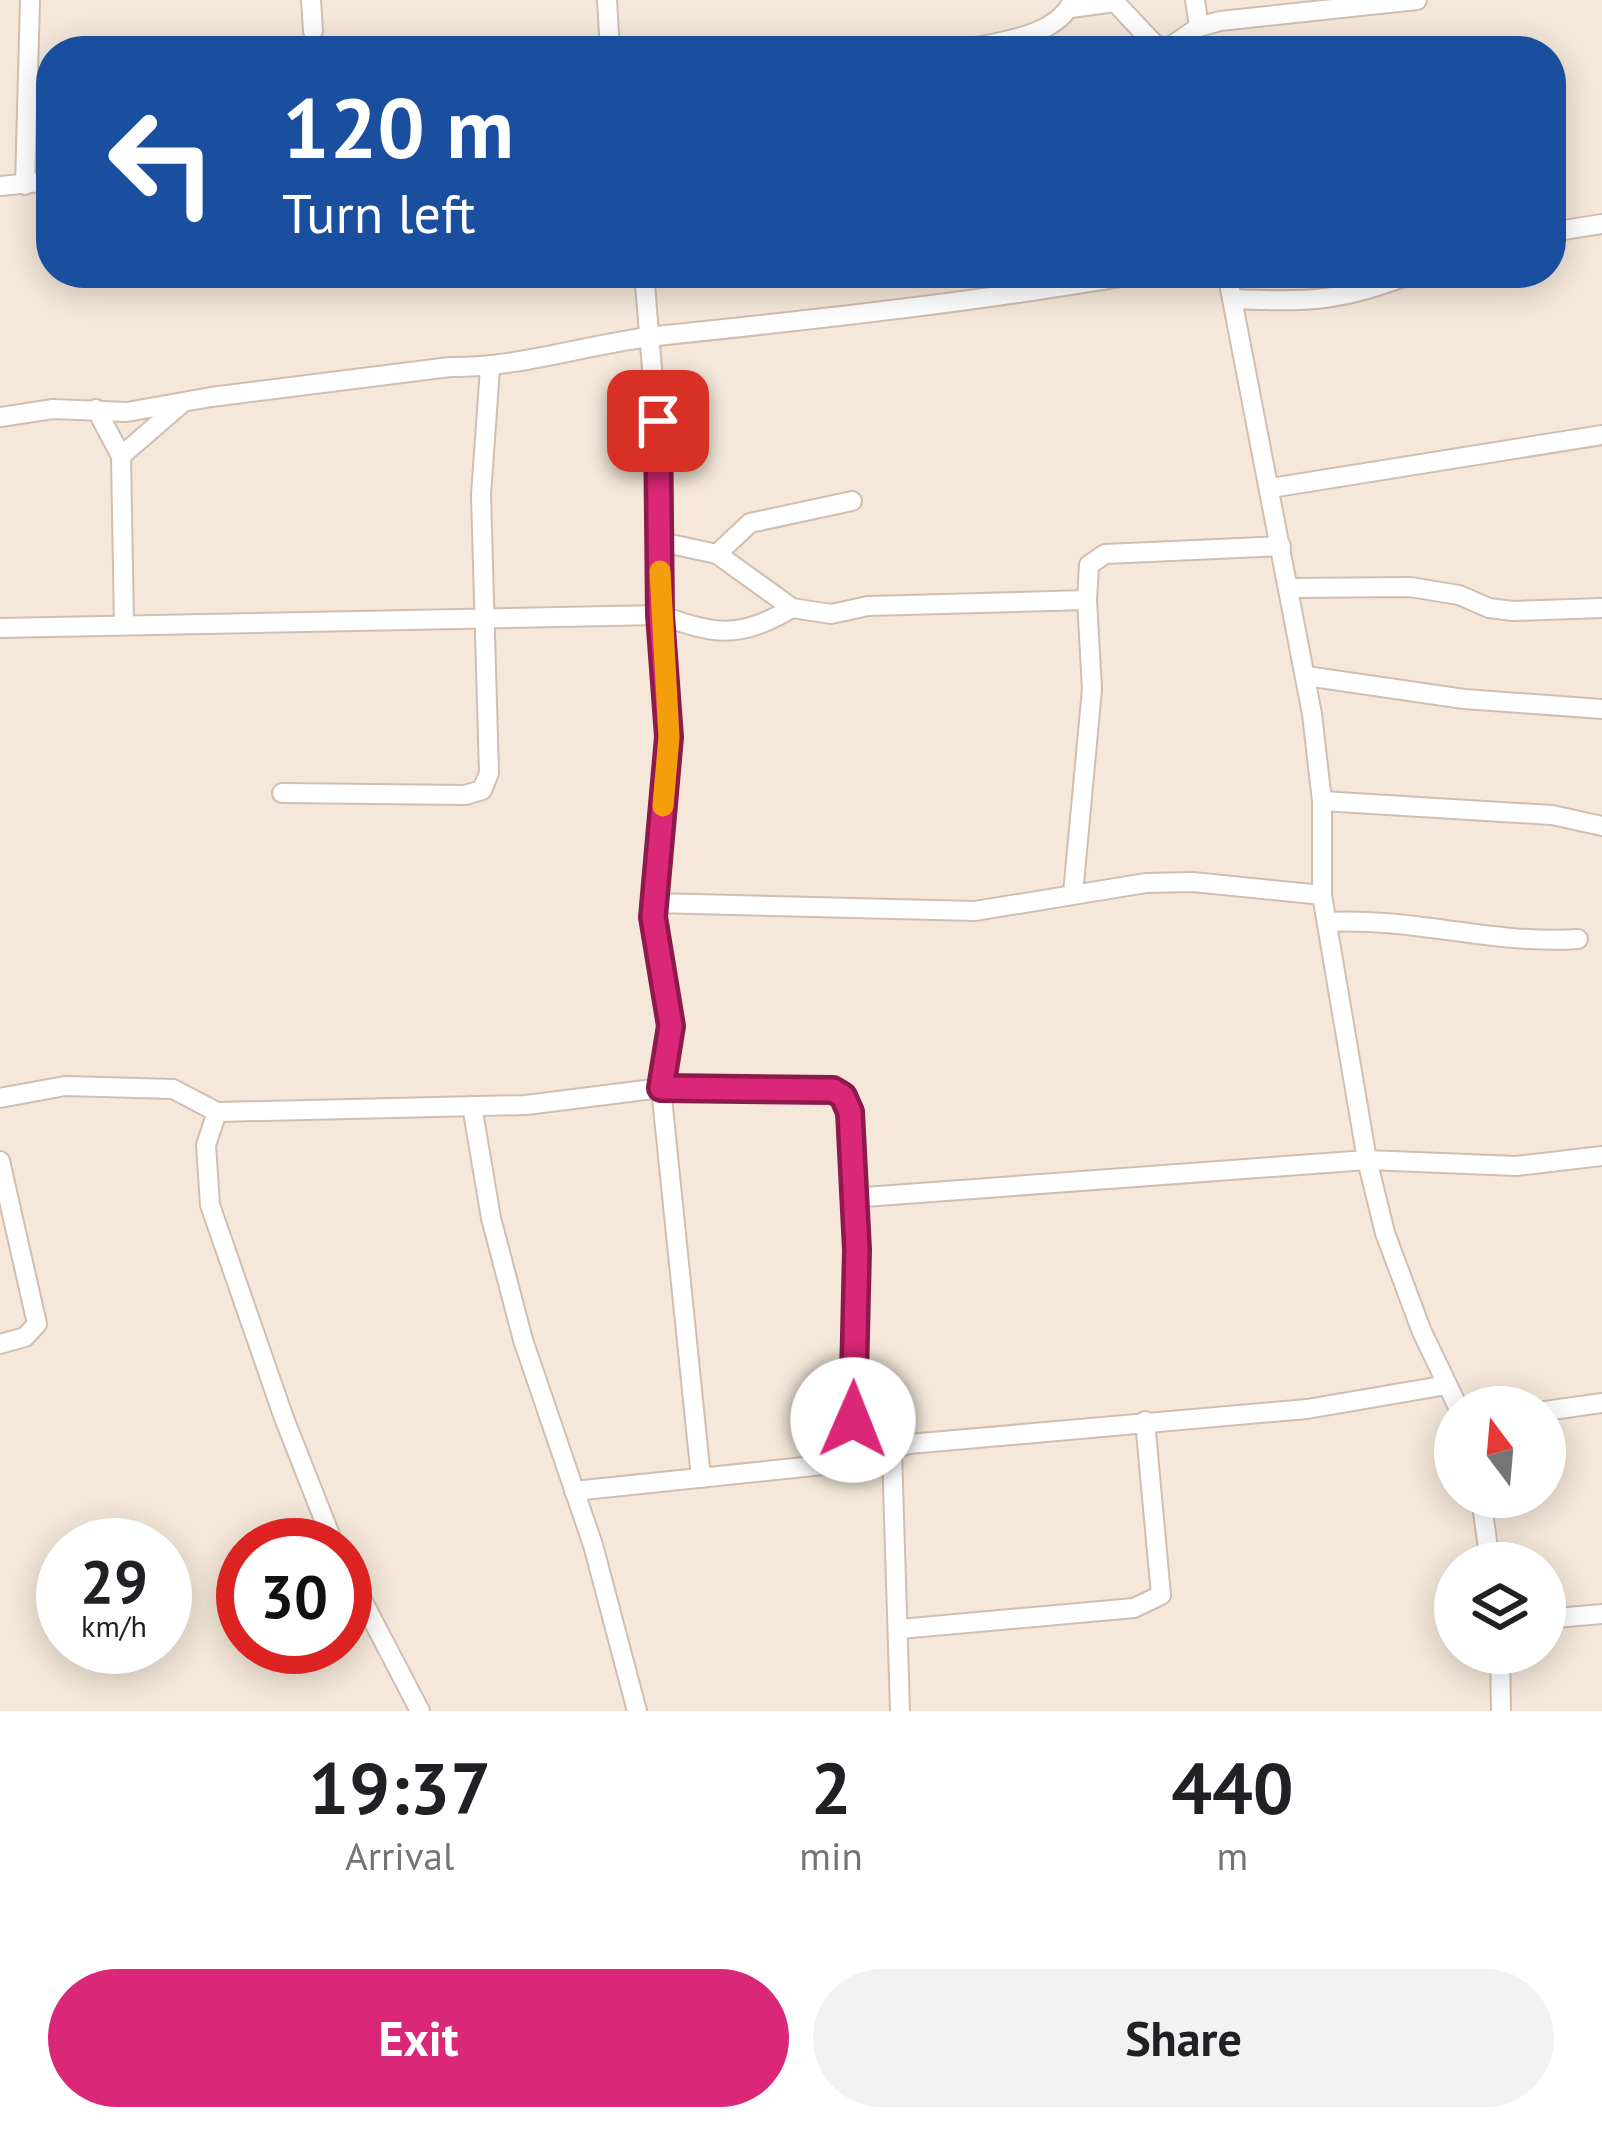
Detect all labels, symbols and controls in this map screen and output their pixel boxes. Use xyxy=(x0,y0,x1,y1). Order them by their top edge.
text: 120 m xyxy=(282,72,514,181)
icon: left xyxy=(84,84,240,240)
text: Turn left xyxy=(282,178,476,248)
pin xyxy=(607,370,709,472)
icon: arrive xyxy=(625,388,691,454)
position arrow xyxy=(790,1357,916,1483)
north arrow xyxy=(1434,1386,1566,1518)
map controls xyxy=(1434,1386,1566,1674)
speed limit sign: 30 xyxy=(216,1518,372,1674)
text: 29 xyxy=(80,1542,148,1620)
button: layers xyxy=(1434,1542,1566,1674)
text: km/h xyxy=(81,1606,147,1645)
text: 19:37 xyxy=(308,1741,491,1834)
text: 2 xyxy=(811,1741,852,1834)
text: 440 xyxy=(1171,1741,1294,1834)
text: Arrival xyxy=(345,1830,454,1881)
text: min xyxy=(799,1830,863,1881)
text: m xyxy=(1217,1830,1248,1881)
button: Exit xyxy=(48,1969,789,2107)
button: Share xyxy=(813,1969,1554,2107)

